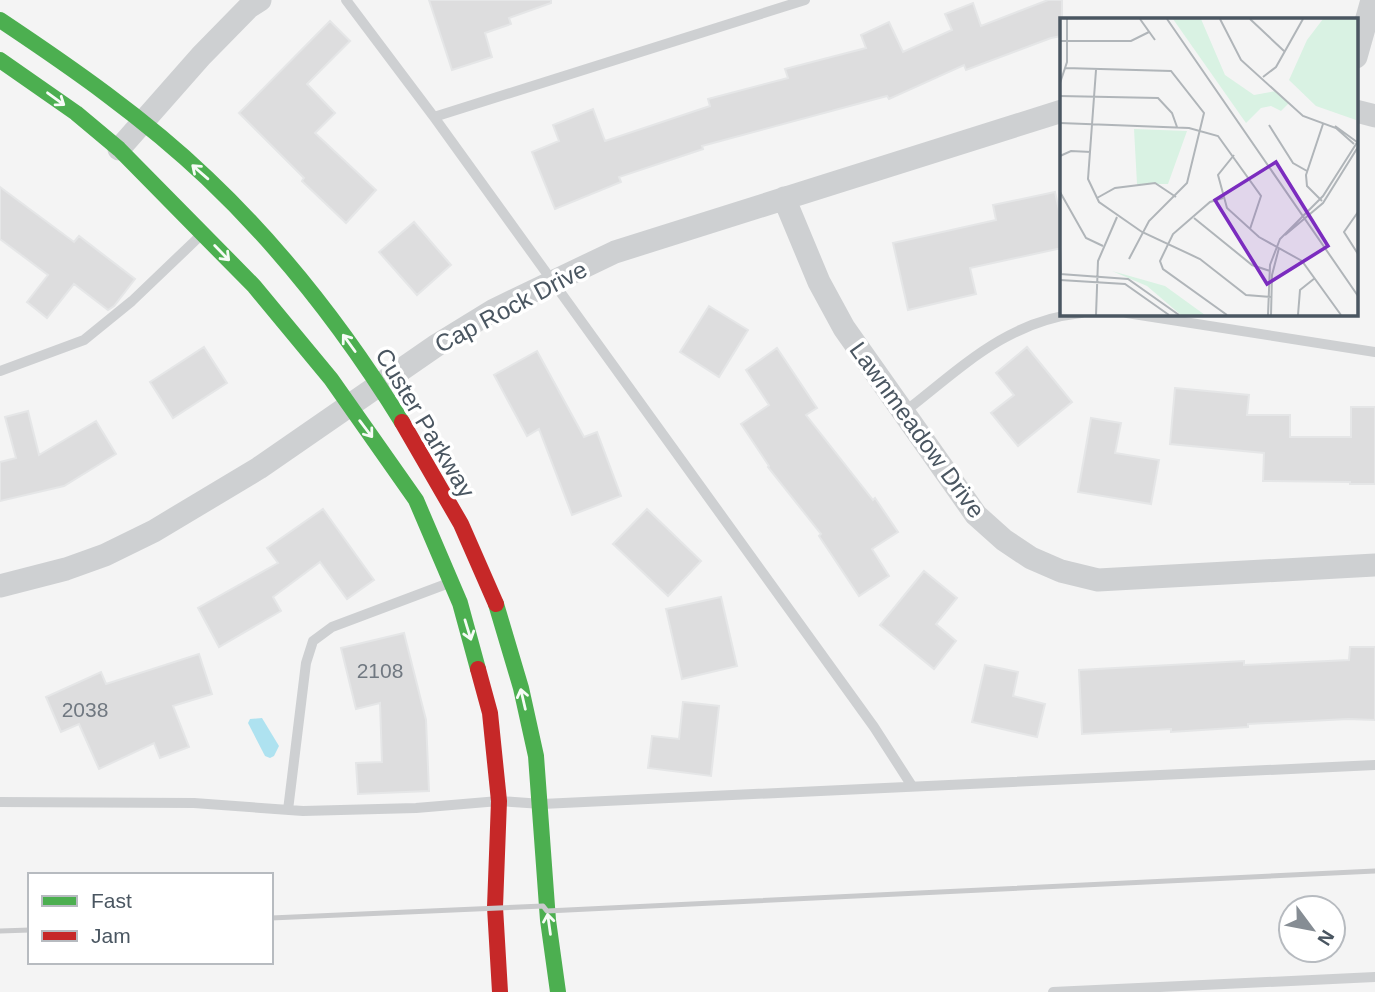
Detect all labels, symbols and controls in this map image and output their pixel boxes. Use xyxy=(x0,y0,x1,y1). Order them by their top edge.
inset map xyxy=(1060,18,1358,315)
one-way arrow xyxy=(46,91,65,106)
one-way arrow xyxy=(191,164,209,180)
one-way arrow xyxy=(214,245,231,262)
street label: Cap Rock Drive xyxy=(430,255,591,358)
one-way arrow xyxy=(342,334,356,353)
street label: Lawnmeadow Drive xyxy=(845,337,990,523)
street label: Custer Parkway xyxy=(370,343,481,502)
one-way arrow xyxy=(359,419,374,438)
one-way arrow xyxy=(463,619,476,641)
house number: 2108 xyxy=(357,659,403,682)
one-way arrow xyxy=(516,688,530,711)
house number: 2038 xyxy=(62,698,108,721)
legend xyxy=(28,873,273,964)
text: Fast xyxy=(91,889,132,912)
north arrow xyxy=(1277,894,1347,964)
one-way arrow xyxy=(542,914,555,936)
text: Jam xyxy=(91,924,131,947)
text: N xyxy=(1313,926,1339,949)

